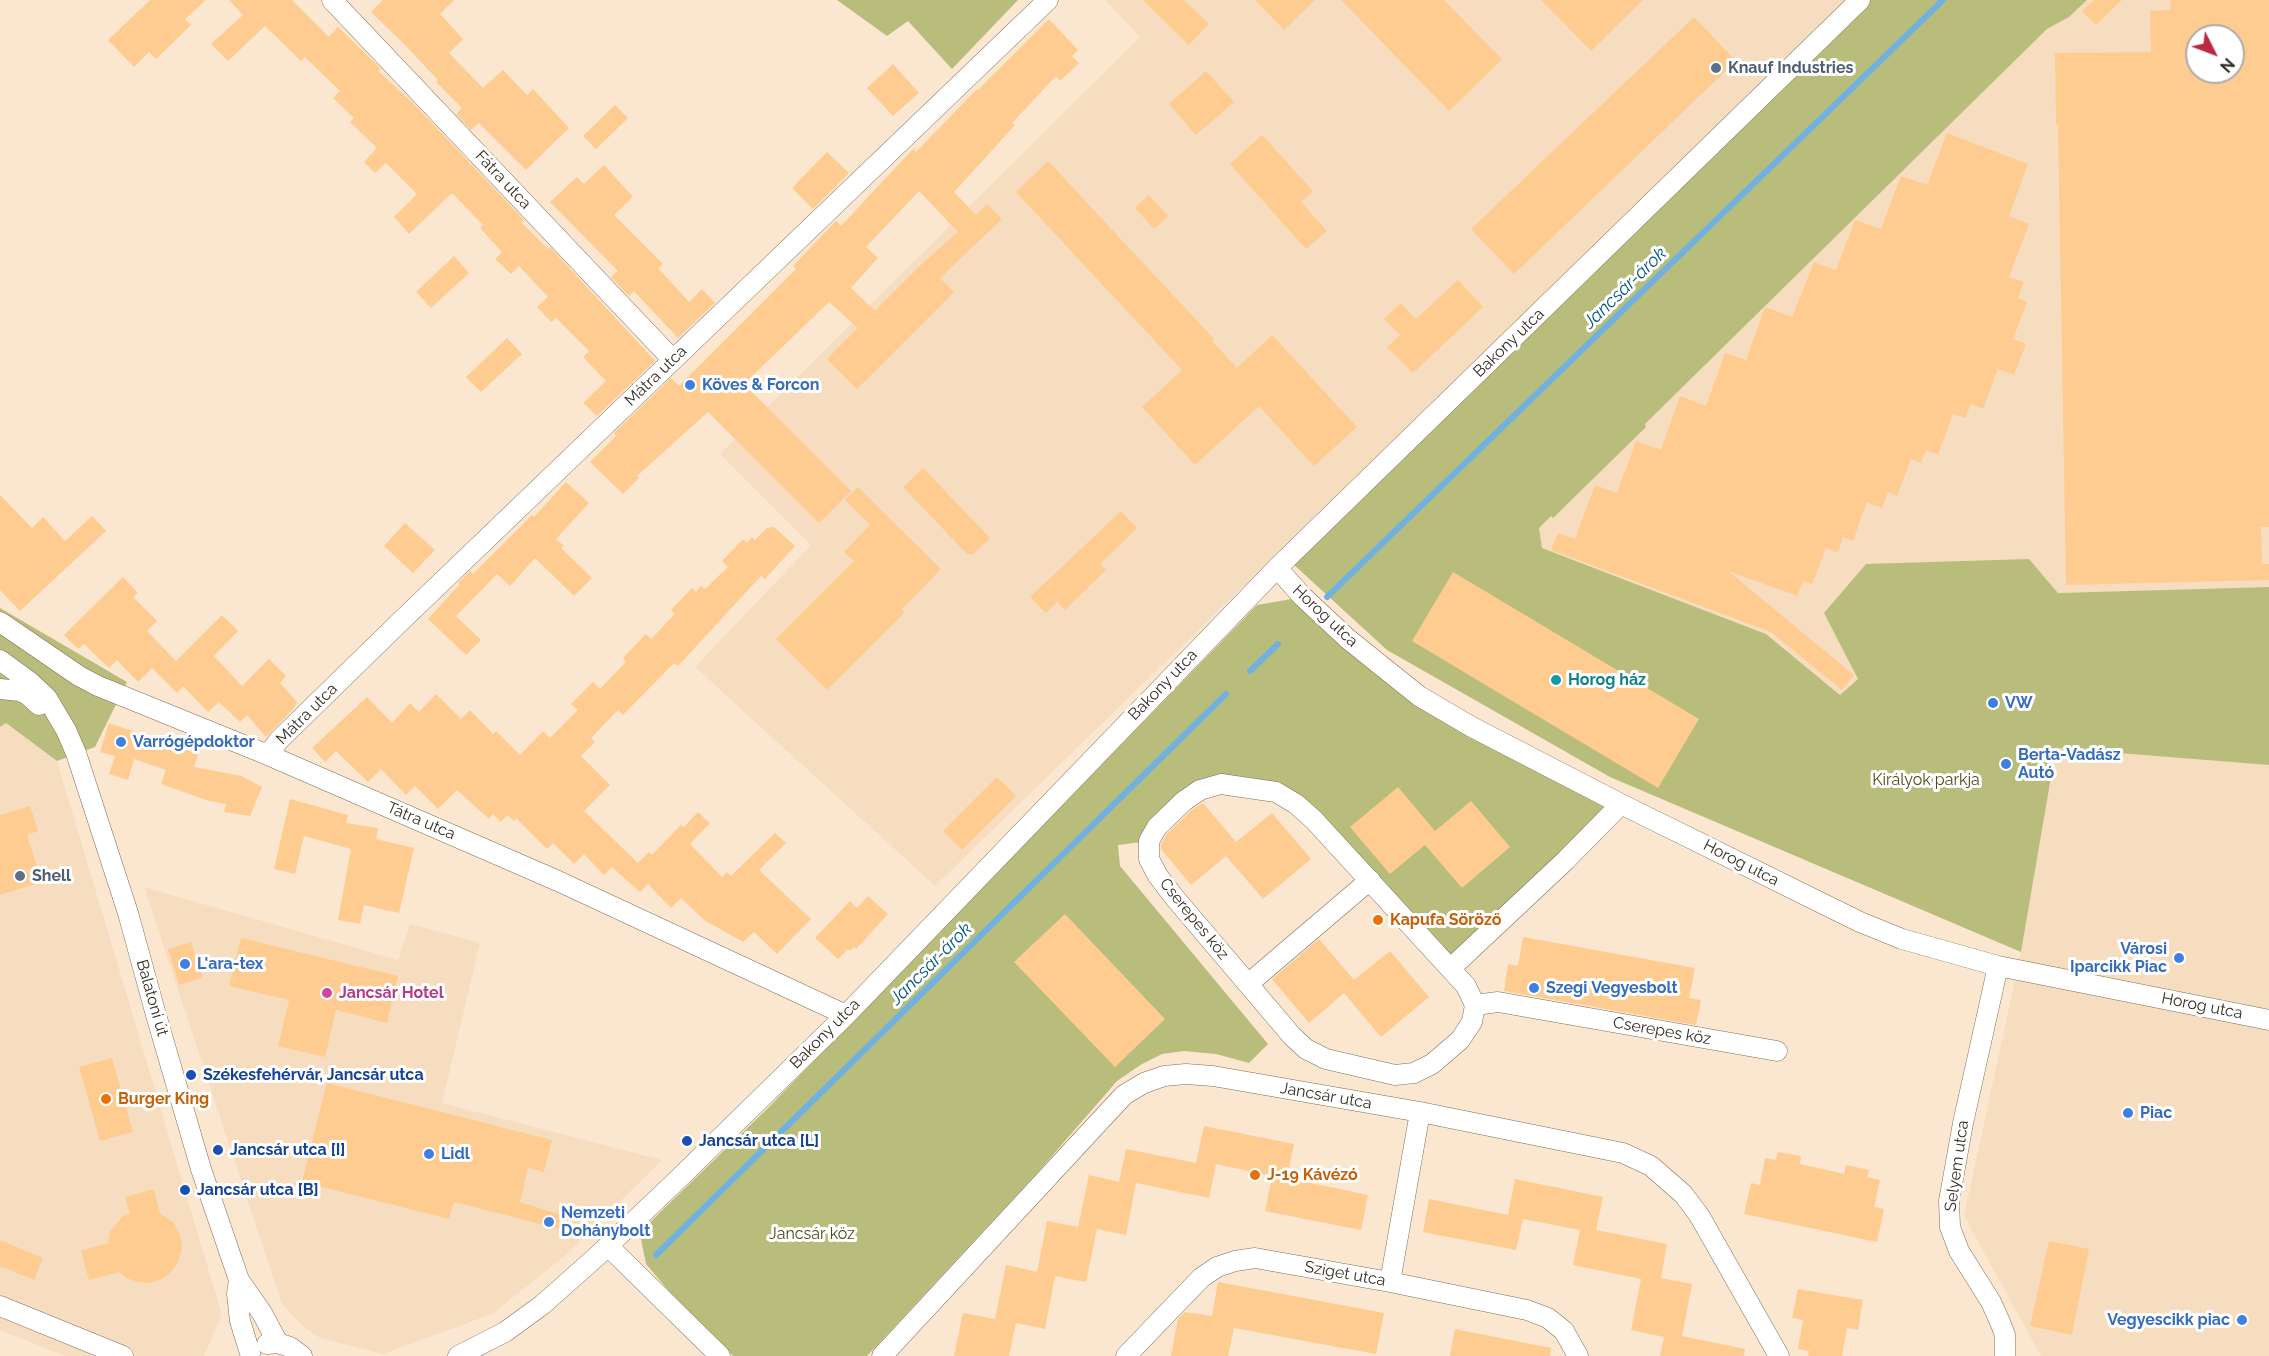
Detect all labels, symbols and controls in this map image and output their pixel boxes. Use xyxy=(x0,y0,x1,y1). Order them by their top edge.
north arrow xyxy=(2185,24,2245,84)
text: N xyxy=(2216,54,2238,76)
place label: Knauf Industries xyxy=(1728,58,1853,78)
marker: Knauf Industries xyxy=(1709,61,1723,75)
street label: Fátra utca xyxy=(471,147,535,213)
water label: Jancsár-árok xyxy=(1579,243,1671,333)
street label: Bakony utca xyxy=(1470,304,1548,382)
street label: Mátra utca xyxy=(621,342,691,410)
place label: Köves & Forcon xyxy=(702,375,819,395)
marker: Köves & Forcon xyxy=(683,378,697,392)
street label: Horog utca xyxy=(1288,581,1362,651)
street label: Bakony utca xyxy=(1124,646,1202,724)
place label: Horog ház xyxy=(1568,670,1646,690)
marker: Horog ház xyxy=(1549,673,1563,687)
street label: Mátra utca xyxy=(272,679,342,749)
place label: VW xyxy=(2005,693,2033,713)
marker: VW xyxy=(1986,696,2000,710)
place label: Varrógépdoktor xyxy=(133,732,255,752)
marker: Varrógépdoktor xyxy=(114,735,128,749)
place label: Berta-Vadász Autó xyxy=(2018,745,2121,783)
marker: Berta-Vadász Autó xyxy=(1999,757,2013,771)
park label: Királyok parkja xyxy=(1872,770,1980,790)
street label: Tátra utca xyxy=(384,798,458,844)
street label: Horog utca xyxy=(1700,836,1782,890)
place label: Shell xyxy=(32,866,71,886)
marker: Shell xyxy=(13,869,27,883)
street label: Cserepes köz xyxy=(1155,874,1233,964)
place label: Kapufa Söröző xyxy=(1390,910,1501,930)
marker: Kapufa Söröző xyxy=(1371,913,1385,927)
water label: Jancsár-árok xyxy=(885,918,977,1010)
place label: Városi Iparcikk Piac xyxy=(2070,939,2167,977)
marker: Városi Iparcikk Piac xyxy=(2172,951,2186,965)
place label: L'ara-tex xyxy=(197,954,263,974)
street label: Balatoni út xyxy=(132,957,172,1039)
marker: L'ara-tex xyxy=(178,957,192,971)
place label: Szegi Vegyesbolt xyxy=(1546,978,1678,998)
marker: Szegi Vegyesbolt xyxy=(1527,981,1541,995)
place label: Jancsár Hotel xyxy=(339,983,444,1003)
marker: Jancsár Hotel xyxy=(320,986,334,1000)
street label: Horog utca xyxy=(2160,989,2244,1023)
street label: Bakony utca xyxy=(786,995,864,1073)
street label: Cserepes köz xyxy=(1611,1013,1713,1049)
place label: Székesfehérvár, Jancsár utca xyxy=(203,1065,424,1085)
marker: Székesfehérvár, Jancsár utca xyxy=(184,1068,198,1082)
street label: Jancsár utca xyxy=(1279,1078,1373,1114)
place label: Burger King xyxy=(118,1089,209,1109)
marker: Burger King xyxy=(99,1092,113,1106)
place label: Piac xyxy=(2140,1103,2172,1123)
marker: Piac xyxy=(2121,1106,2135,1120)
street label: Selyem utca xyxy=(1941,1119,1973,1213)
place label: Jancsár utca [L] xyxy=(699,1131,819,1151)
marker: Jancsár utca [L] xyxy=(680,1134,694,1148)
place label: Jancsár utca [I] xyxy=(230,1140,345,1160)
marker: Jancsár utca [I] xyxy=(211,1143,225,1157)
place label: Lidl xyxy=(441,1144,470,1164)
marker: Lidl xyxy=(422,1147,436,1161)
place label: J-19 Kávézó xyxy=(1267,1165,1358,1185)
marker: J-19 Kávézó xyxy=(1248,1168,1262,1182)
place label: Jancsár utca [B] xyxy=(197,1180,319,1200)
marker: Jancsár utca [B] xyxy=(178,1183,192,1197)
place label: Nemzeti Dohánybolt xyxy=(561,1203,650,1241)
marker: Nemzeti Dohánybolt xyxy=(542,1215,556,1229)
park label: Jancsár köz xyxy=(769,1224,855,1244)
street label: Sziget utca xyxy=(1303,1257,1387,1291)
place label: Vegyescikk piac xyxy=(2107,1310,2230,1330)
marker: Vegyescikk piac xyxy=(2235,1313,2249,1327)

